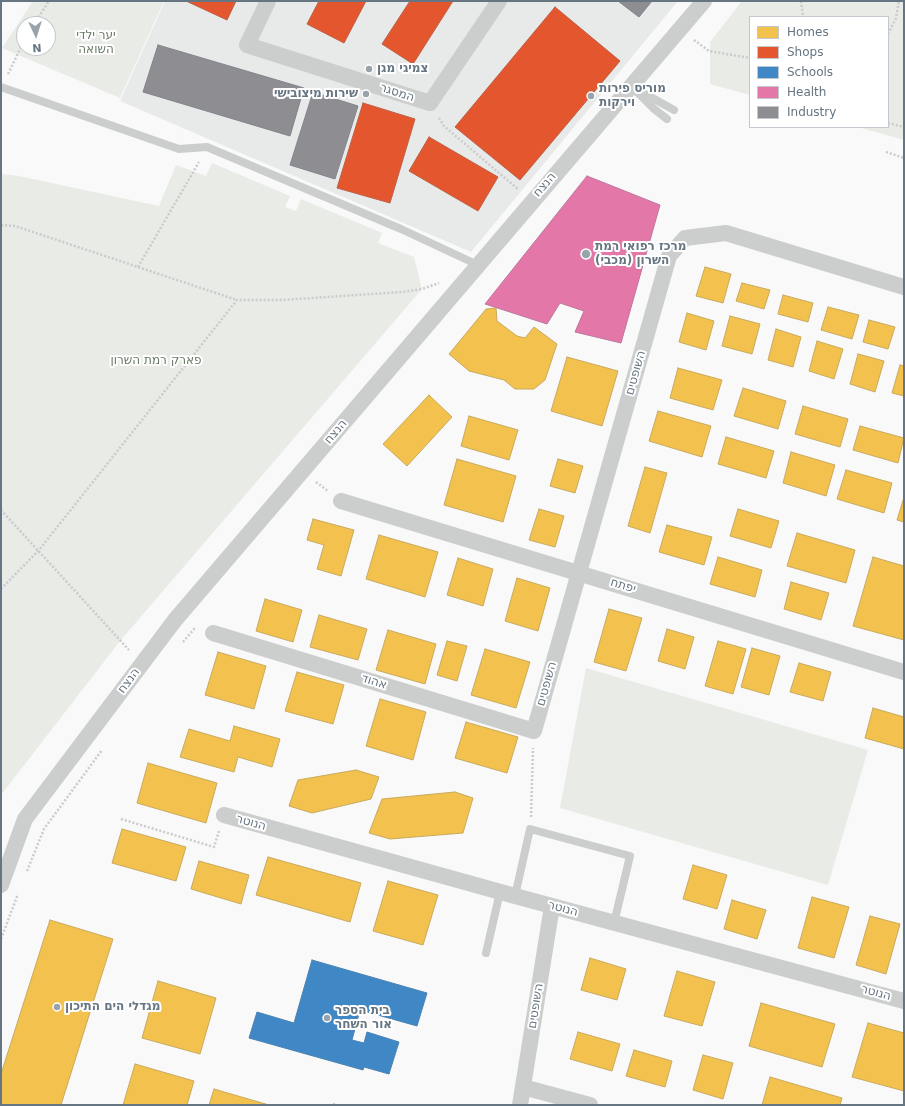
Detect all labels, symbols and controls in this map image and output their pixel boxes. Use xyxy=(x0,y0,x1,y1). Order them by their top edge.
north arrow xyxy=(16,16,56,56)
legend xyxy=(749,16,889,128)
text: Homes xyxy=(787,25,829,39)
park label: יער ילדי השואה xyxy=(76,29,116,57)
text: N xyxy=(32,41,42,54)
text: Shops xyxy=(787,45,823,59)
place label: צמיגי מגן xyxy=(377,62,428,76)
marker: צמיגי מגן xyxy=(364,64,374,74)
text: Schools xyxy=(787,65,833,79)
street label: המסגר xyxy=(378,81,416,105)
place label: מוריס פירות וירקות xyxy=(599,82,666,110)
text: Health xyxy=(787,85,826,99)
place label: שירות מיצובישי xyxy=(274,87,358,101)
marker: שירות מיצובישי xyxy=(361,89,371,99)
marker: מוריס פירות וירקות xyxy=(586,91,596,101)
text: Industry xyxy=(787,105,836,119)
street label: הנצח xyxy=(531,170,559,200)
place label: מרכז רפואי רמת השרון (מכבי) xyxy=(595,240,686,268)
marker: מרכז רפואי רמת השרון (מכבי) xyxy=(580,248,592,260)
street label: השופטים xyxy=(623,349,649,397)
park label: פארק רמת השרון xyxy=(111,354,201,368)
street label: הנצח xyxy=(322,417,350,447)
street label: יפתח xyxy=(609,575,637,597)
street label: השופטים xyxy=(534,660,560,708)
street label: הנצח xyxy=(115,666,143,696)
street label: אהוד xyxy=(360,671,388,693)
street label: הנוטר xyxy=(234,812,268,834)
street label: הנוטר xyxy=(546,898,580,920)
street label: השופטים xyxy=(525,982,547,1030)
street label: הנוטר xyxy=(859,982,893,1004)
place label: מגדלי הים התיכון xyxy=(65,1000,160,1014)
marker: מגדלי הים התיכון xyxy=(52,1002,62,1012)
place label: בית הספר אור השחר xyxy=(335,1004,392,1032)
marker: בית הספר אור השחר xyxy=(322,1013,332,1023)

